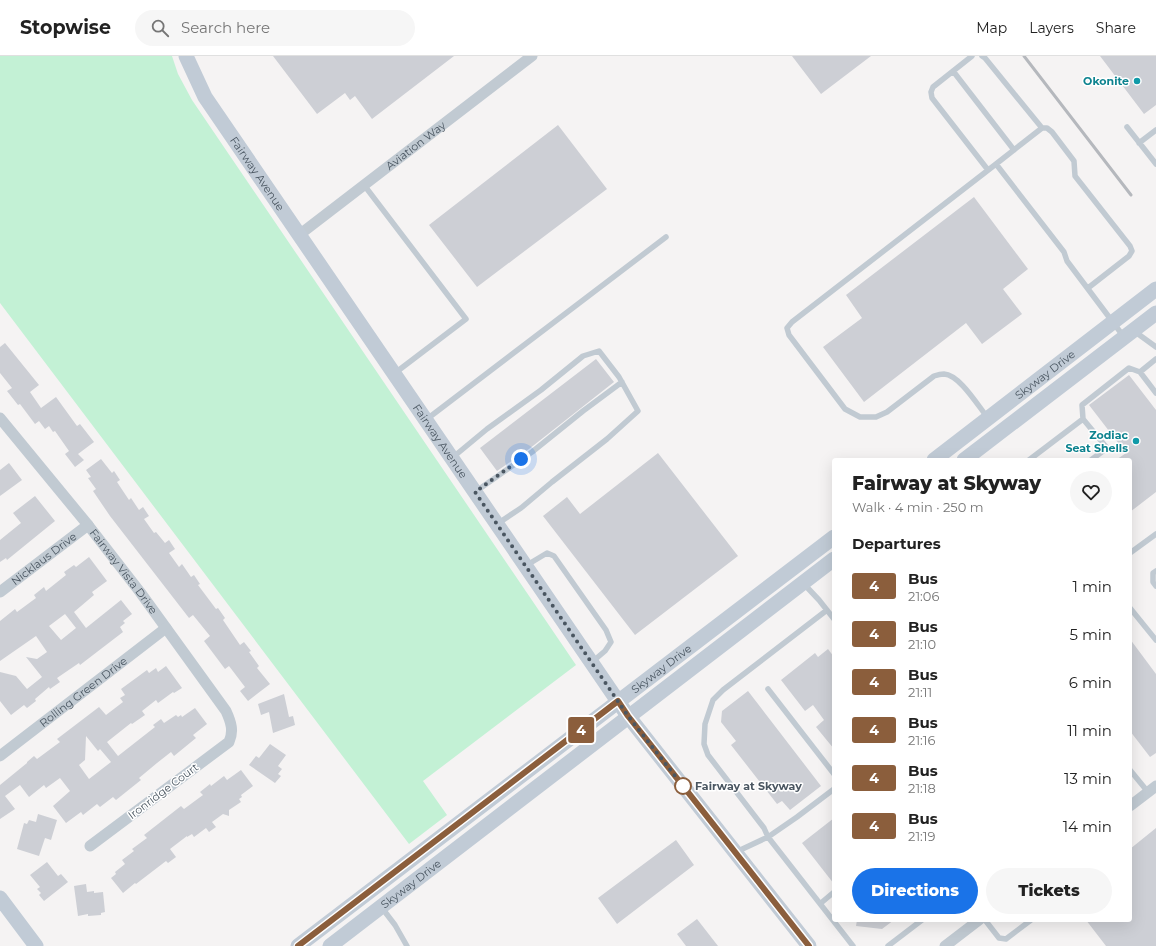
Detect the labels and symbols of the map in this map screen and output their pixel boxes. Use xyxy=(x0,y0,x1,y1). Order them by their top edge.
place label: Okonite xyxy=(1083,74,1129,88)
marker: Okonite xyxy=(1132,76,1142,86)
street label: Aviation Way xyxy=(383,118,448,173)
street label: Fairway Avenue xyxy=(227,134,288,214)
street label: Skyway Drive xyxy=(1012,347,1078,402)
street label: Fairway Avenue xyxy=(410,401,471,481)
place label: Zodiac Seat Shells xyxy=(1065,428,1128,455)
marker: Zodiac Seat Shells xyxy=(1131,436,1141,446)
your location xyxy=(511,449,531,469)
street label: Fairway Vista Drive xyxy=(87,526,161,617)
street label: Nicklaus Drive xyxy=(8,529,80,588)
street label: Skyway Drive xyxy=(628,641,695,696)
street label: Rolling Green Drive xyxy=(37,653,130,730)
line badge: 4 xyxy=(568,717,594,743)
street label: Ironridge Court xyxy=(125,760,201,822)
marker: Fairway at Skyway xyxy=(674,777,692,795)
place label: Fairway at Skyway xyxy=(695,779,802,793)
street label: Skyway Drive xyxy=(378,856,444,911)

